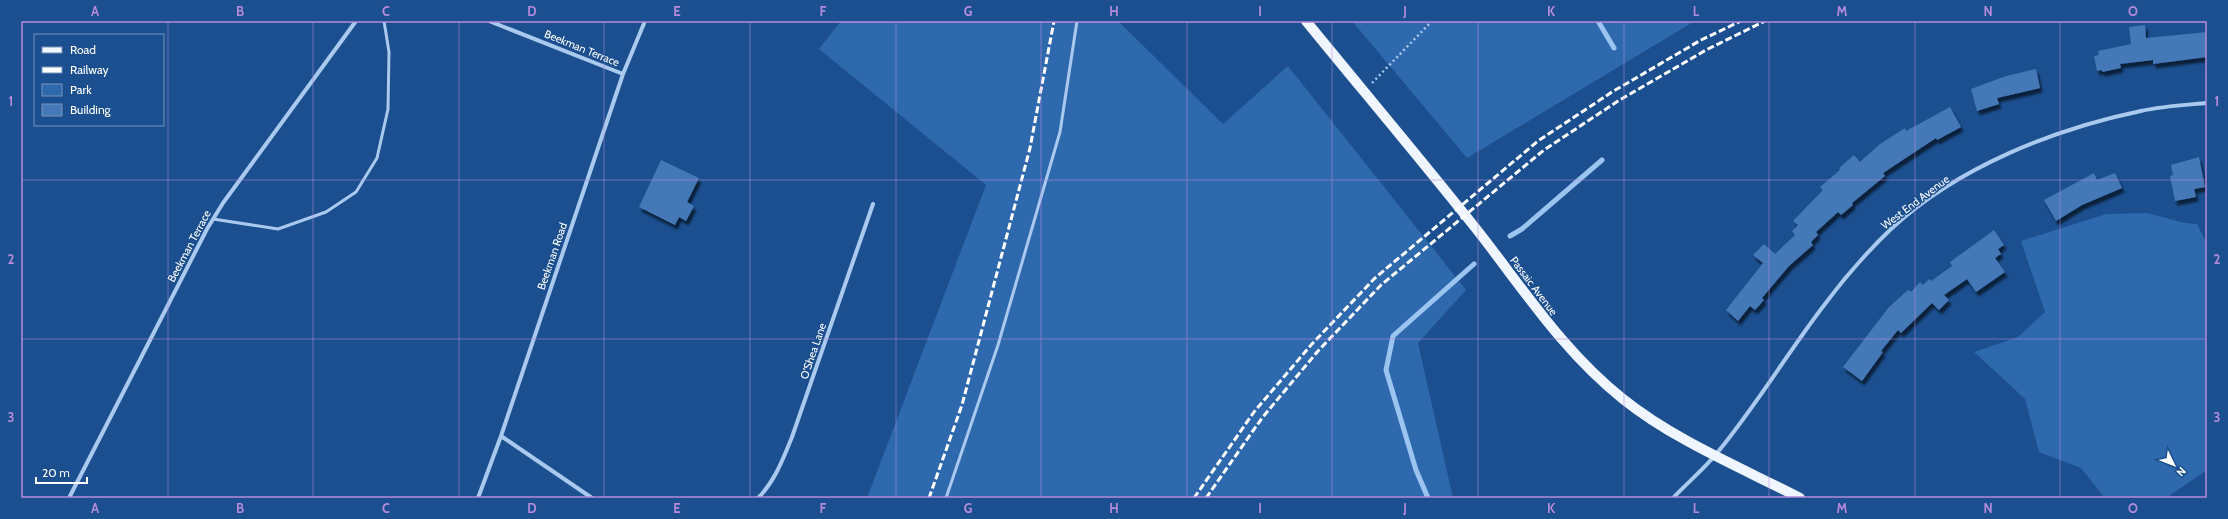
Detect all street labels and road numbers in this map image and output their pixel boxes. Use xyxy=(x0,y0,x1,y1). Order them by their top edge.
street label: Beekman Terrace xyxy=(542,27,622,70)
street label: West End Avenue xyxy=(1878,172,1952,232)
street label: Beekman Terrace xyxy=(164,207,214,284)
street label: Beekman Road xyxy=(534,221,570,291)
street label: Passaic Avenue xyxy=(1507,254,1561,319)
street label: O'Shea Lane xyxy=(797,321,829,381)

